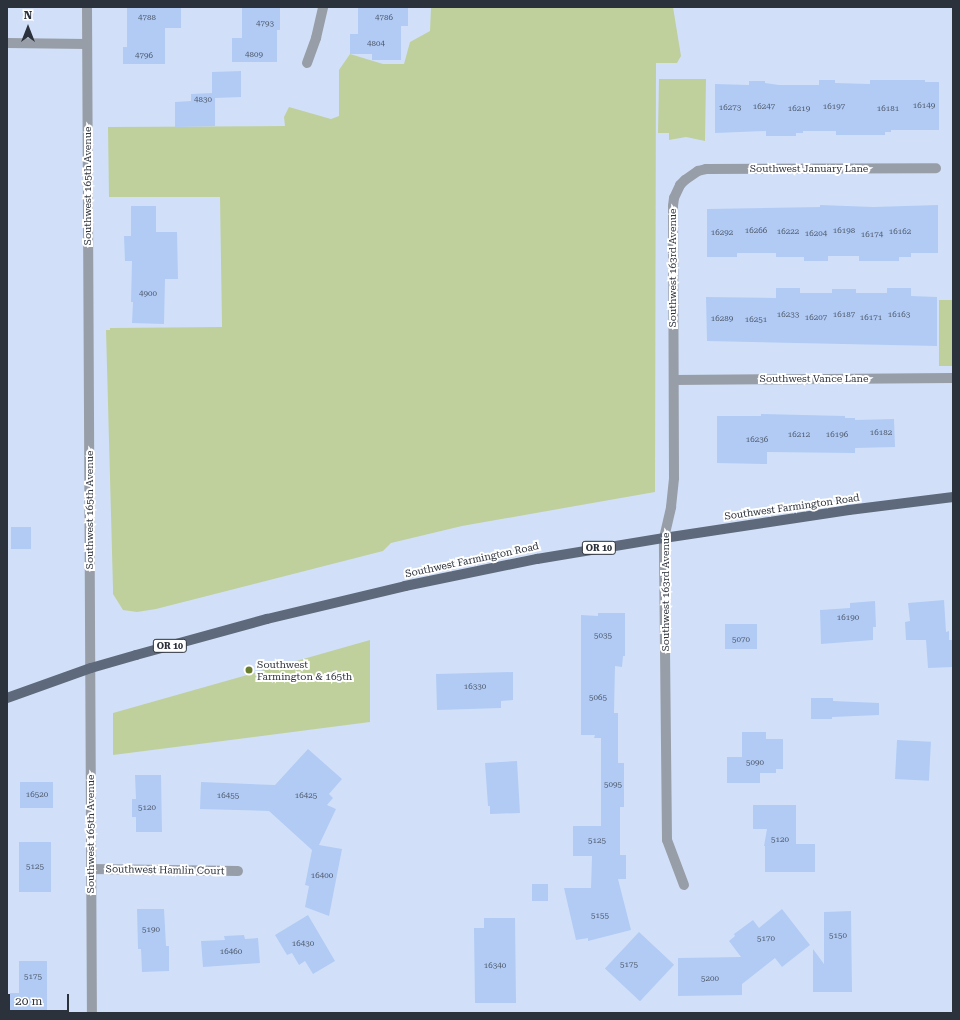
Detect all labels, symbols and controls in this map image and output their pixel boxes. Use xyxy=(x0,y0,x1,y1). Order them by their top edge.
north arrow xyxy=(8,8,48,48)
text: N xyxy=(24,9,32,22)
house number: 4788 xyxy=(138,13,156,23)
house number: 4786 xyxy=(375,13,393,23)
house number: 4793 xyxy=(256,19,274,29)
house number: 4804 xyxy=(367,39,385,49)
house number: 4809 xyxy=(245,50,263,60)
house number: 4796 xyxy=(135,51,153,61)
house number: 4830 xyxy=(194,95,212,105)
house number: 16149 xyxy=(913,101,935,111)
house number: 16247 xyxy=(753,102,775,112)
house number: 16197 xyxy=(823,102,845,112)
house number: 16273 xyxy=(719,103,741,113)
house number: 16219 xyxy=(788,104,810,114)
house number: 16181 xyxy=(877,104,899,114)
street label: Southwest 165th Avenue xyxy=(82,127,94,245)
street label: Southwest January Lane xyxy=(750,163,868,175)
street label: Southwest 163rd Avenue xyxy=(667,208,679,328)
house number: 16266 xyxy=(745,226,767,236)
house number: 16198 xyxy=(833,226,855,236)
house number: 16222 xyxy=(777,227,799,237)
house number: 16162 xyxy=(889,227,911,237)
house number: 16292 xyxy=(711,228,733,238)
house number: 16204 xyxy=(805,229,827,239)
house number: 16174 xyxy=(861,230,883,240)
house number: 4900 xyxy=(139,289,157,299)
house number: 16233 xyxy=(777,310,799,320)
house number: 16187 xyxy=(833,310,855,320)
house number: 16163 xyxy=(888,310,910,320)
house number: 16207 xyxy=(805,313,827,323)
house number: 16171 xyxy=(860,313,882,323)
house number: 16289 xyxy=(711,314,733,324)
house number: 16251 xyxy=(745,315,767,325)
street label: Southwest Vance Lane xyxy=(760,373,868,385)
house number: 16182 xyxy=(870,428,892,438)
house number: 16212 xyxy=(788,430,810,440)
house number: 16196 xyxy=(826,430,848,440)
house number: 16236 xyxy=(746,435,768,445)
street label: Southwest 165th Avenue xyxy=(84,451,96,569)
street label: Southwest Farmington Road xyxy=(724,492,860,522)
street label: Southwest 163rd Avenue xyxy=(660,532,672,652)
street label: Southwest Farmington Road xyxy=(404,540,540,580)
road number: OR 10 xyxy=(581,541,617,555)
house number: 16190 xyxy=(837,613,859,623)
house number: 5035 xyxy=(594,631,612,641)
house number: 5070 xyxy=(732,635,750,645)
road number: OR 10 xyxy=(152,639,188,653)
place label: Southwest Farmington & 165th xyxy=(257,658,352,682)
marker: Southwest Farmington & 165th xyxy=(244,665,254,675)
house number: 16330 xyxy=(464,682,486,692)
house number: 5065 xyxy=(589,693,607,703)
house number: 5090 xyxy=(746,758,764,768)
street label: Southwest 165th Avenue xyxy=(85,775,97,893)
house number: 5095 xyxy=(604,780,622,790)
house number: 16520 xyxy=(26,790,48,800)
house number: 16455 xyxy=(217,791,239,801)
house number: 16425 xyxy=(295,791,317,801)
house number: 5120 xyxy=(138,803,156,813)
house number: 5120 xyxy=(771,835,789,845)
house number: 5125 xyxy=(588,836,606,846)
house number: 5125 xyxy=(26,862,44,872)
street label: Southwest Hamlin Court xyxy=(105,863,225,877)
house number: 16400 xyxy=(311,871,333,881)
house number: 5155 xyxy=(591,911,609,921)
house number: 5190 xyxy=(142,925,160,935)
house number: 5150 xyxy=(829,931,847,941)
house number: 5170 xyxy=(757,934,775,944)
house number: 16430 xyxy=(292,939,314,949)
house number: 16460 xyxy=(220,947,242,957)
house number: 5175 xyxy=(620,960,638,970)
house number: 16340 xyxy=(484,961,506,971)
house number: 5175 xyxy=(24,972,42,982)
house number: 5200 xyxy=(701,974,719,984)
scale bar xyxy=(10,986,71,1012)
text: 20 m xyxy=(15,994,42,1008)

